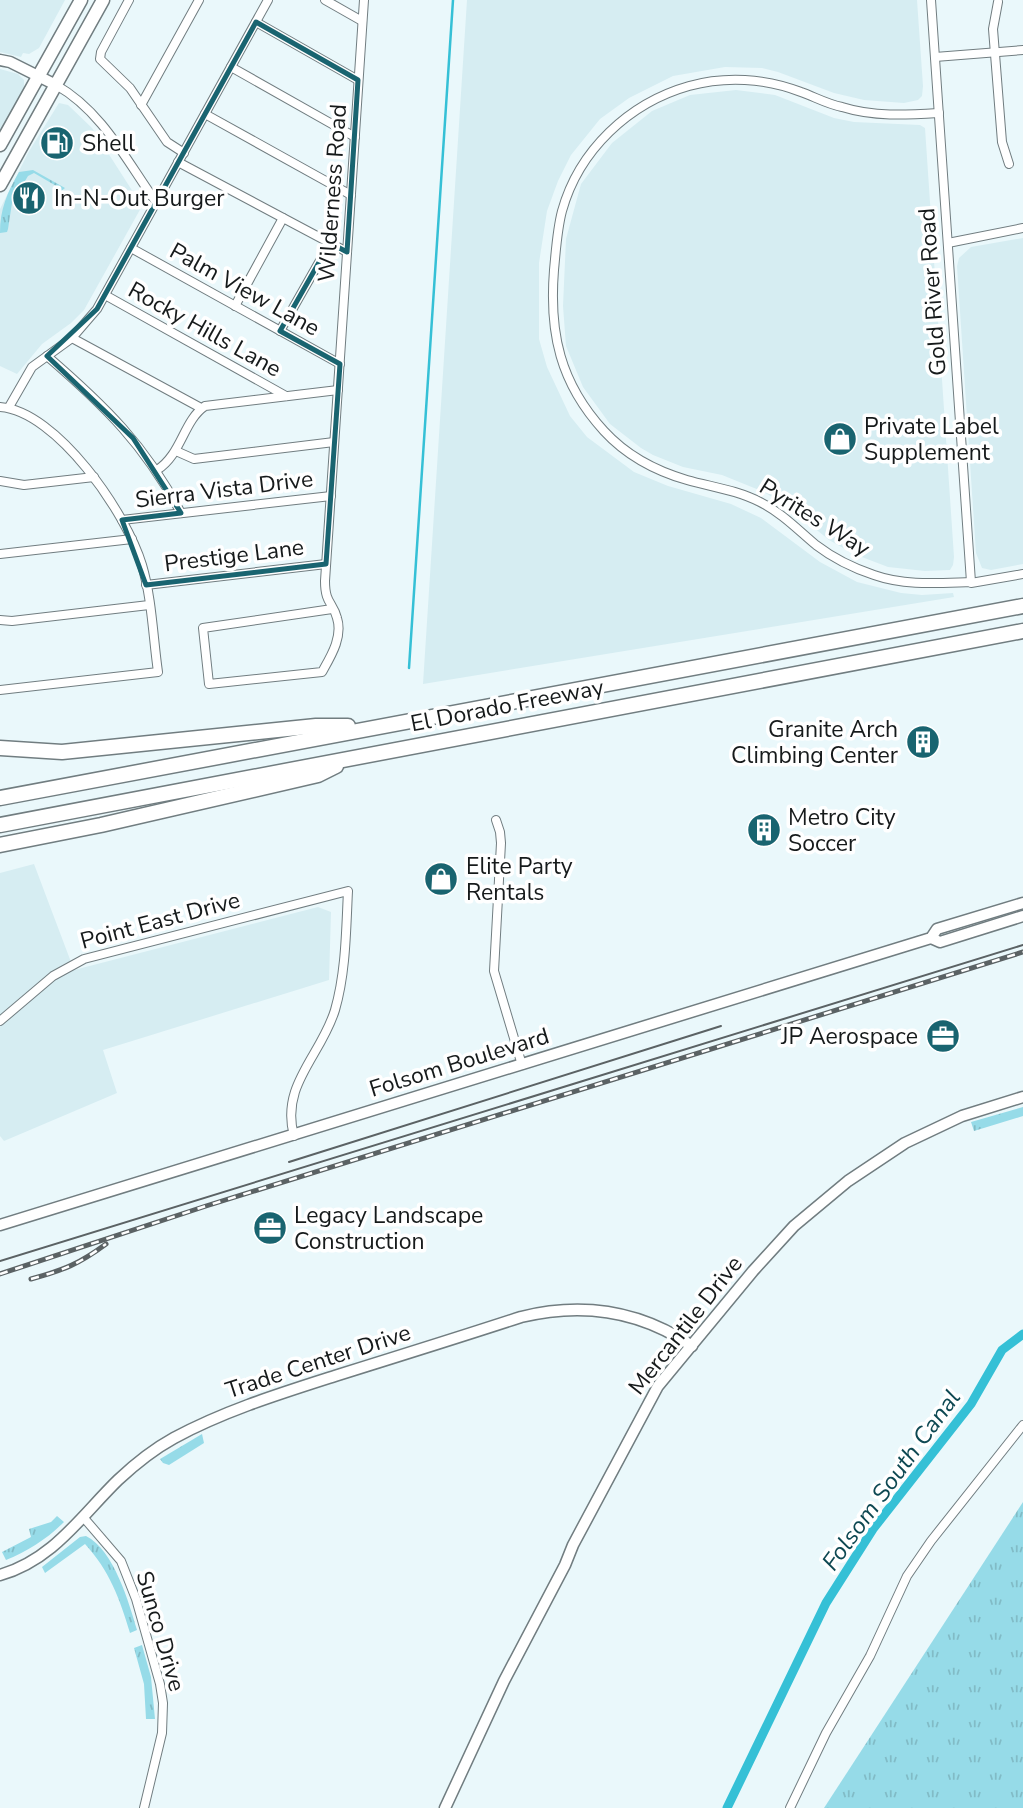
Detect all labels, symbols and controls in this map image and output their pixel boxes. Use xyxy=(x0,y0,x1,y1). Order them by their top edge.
street label: Wilderness Road xyxy=(311,103,354,283)
fuel station icon: Shell xyxy=(38,124,76,162)
place label: Shell xyxy=(82,128,135,159)
restaurant icon: In-N-Out Burger xyxy=(10,179,48,217)
place label: In-N-Out Burger xyxy=(54,183,225,214)
street label: Gold River Road xyxy=(911,207,954,377)
street label: Palm View Lane xyxy=(164,235,325,344)
street label: Rocky Hills Lane xyxy=(123,274,287,384)
place label: Private Label Supplement xyxy=(864,411,999,468)
shop icon: Private Label Supplement xyxy=(821,420,859,458)
street label: Sierra Vista Drive xyxy=(133,463,315,516)
street label: Pyrites Way xyxy=(754,471,876,564)
street label: Prestige Lane xyxy=(162,532,306,579)
street label: El Dorado Freeway xyxy=(408,672,607,739)
place label: Granite Arch Climbing Center xyxy=(731,714,899,771)
building icon: Granite Arch Climbing Center xyxy=(904,723,942,761)
place label: Metro City Soccer xyxy=(788,802,896,859)
building icon: Metro City Soccer xyxy=(745,811,783,849)
place label: Elite Party Rentals xyxy=(466,851,573,908)
shop icon: Elite Party Rentals xyxy=(422,860,460,898)
street label: Point East Drive xyxy=(77,884,243,957)
office icon: JP Aerospace xyxy=(924,1017,962,1055)
street label: Folsom Boulevard xyxy=(365,1020,553,1105)
place label: JP Aerospace xyxy=(780,1021,918,1052)
place label: Legacy Landscape Construction xyxy=(294,1200,483,1257)
office icon: Legacy Landscape Construction xyxy=(251,1209,289,1247)
street label: Mercantile Drive xyxy=(621,1249,750,1401)
street label: Trade Center Drive xyxy=(222,1317,415,1406)
water label: Folsom South Canal xyxy=(814,1383,968,1577)
street label: Sunco Drive xyxy=(129,1567,192,1695)

